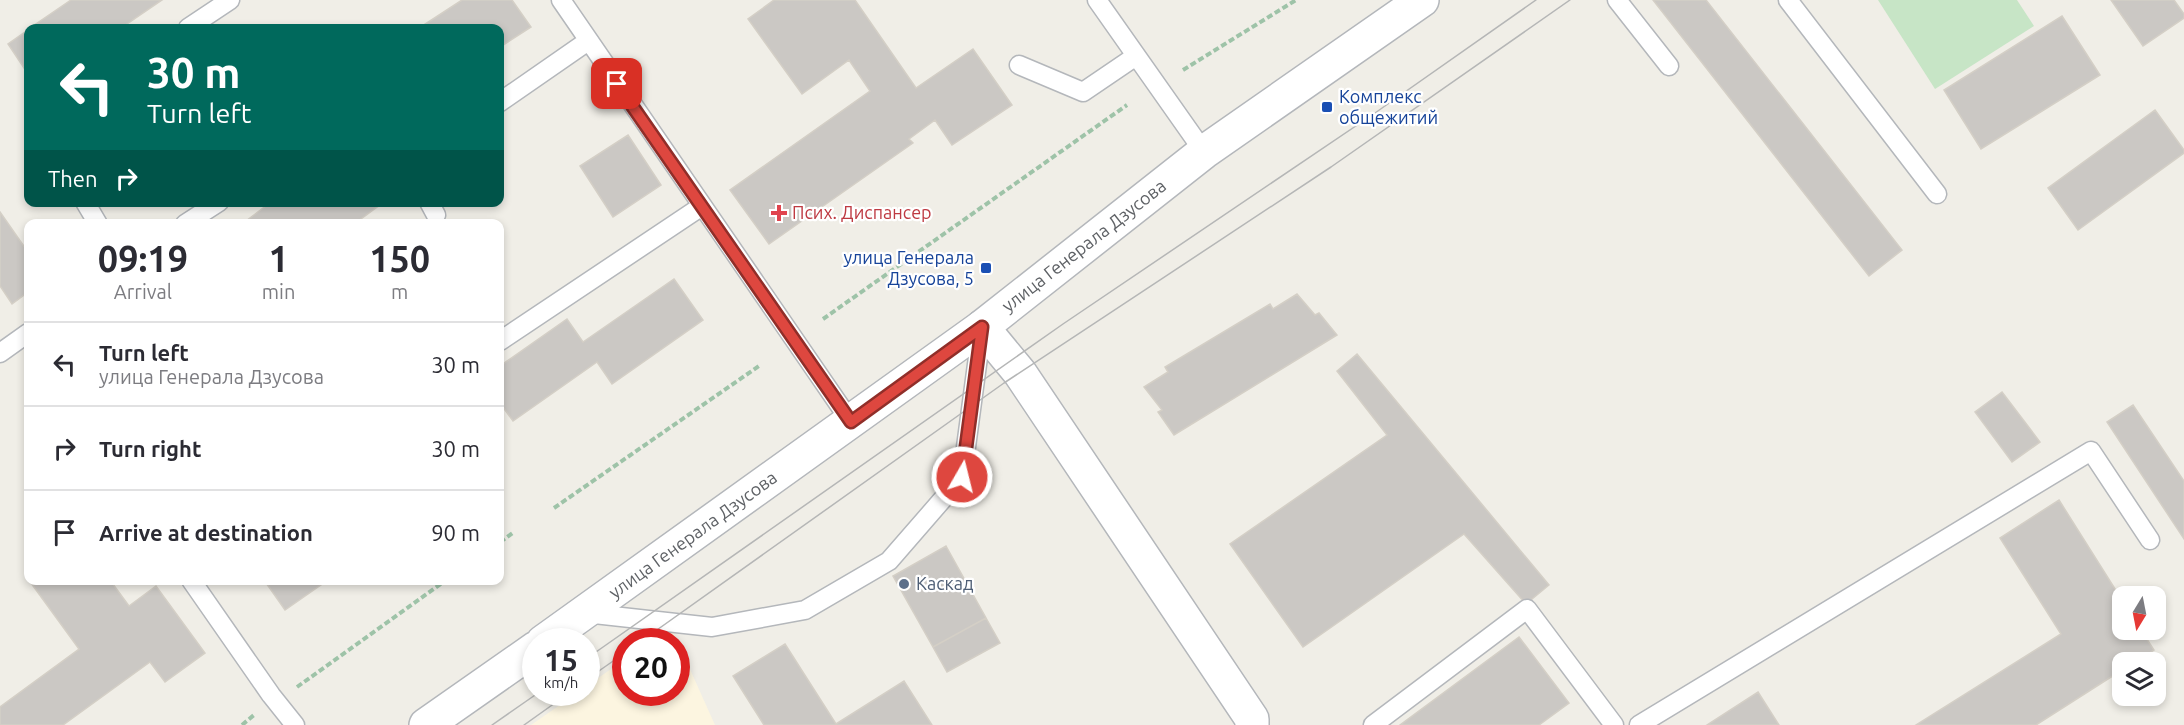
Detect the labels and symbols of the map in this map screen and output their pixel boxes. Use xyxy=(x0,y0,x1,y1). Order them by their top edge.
pin xyxy=(591,58,642,109)
place label: Комплекс общежитий xyxy=(1339,86,1438,127)
marker: Комплекс общежитий xyxy=(1320,100,1334,114)
street label: улица Генерала Дзусова xyxy=(997,175,1169,315)
place label: Псих. Диспансер xyxy=(792,202,932,222)
marker: Псих. Диспансер xyxy=(770,204,788,222)
place label: улица Генерала Дзусова, 5 xyxy=(843,247,974,288)
marker: улица Генерала Дзусова, 5 xyxy=(979,261,993,275)
position arrow xyxy=(930,445,994,509)
street label: улица Генерала Дзусова xyxy=(605,467,780,602)
place label: Каскад xyxy=(916,573,974,593)
marker: Каскад xyxy=(897,577,911,591)
north arrow xyxy=(2112,586,2166,640)
speed limit sign: 20 xyxy=(612,628,690,706)

